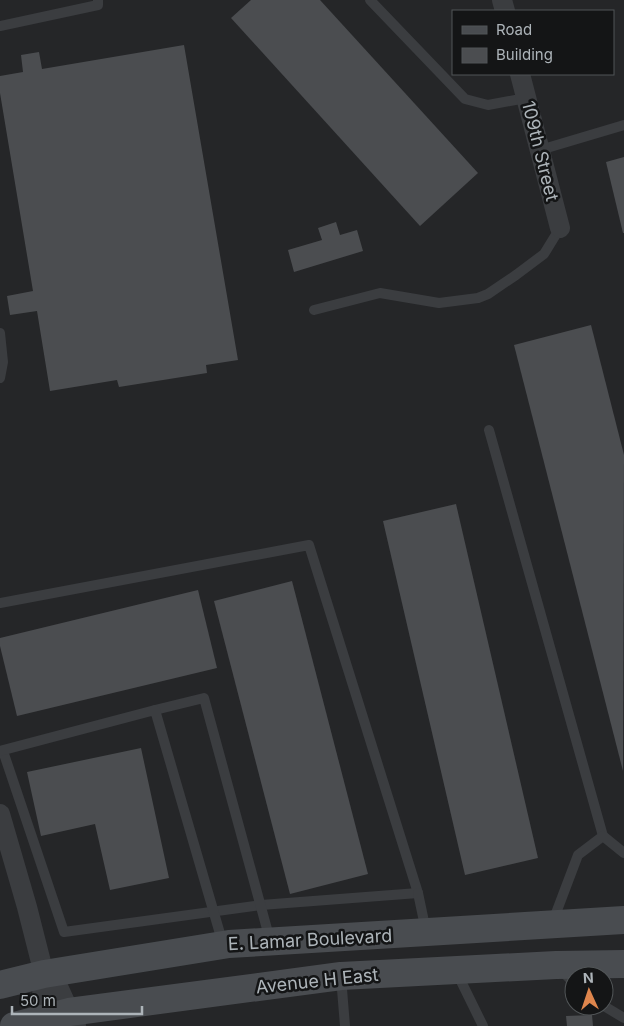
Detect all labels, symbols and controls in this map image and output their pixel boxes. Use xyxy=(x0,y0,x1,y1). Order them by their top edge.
legend xyxy=(452,10,614,75)
text: Road xyxy=(496,20,532,39)
text: Building xyxy=(496,45,553,64)
street label: 109th Street xyxy=(518,99,563,203)
street label: E. Lamar Boulevard xyxy=(227,925,393,954)
street label: Avenue H East xyxy=(255,964,379,997)
north arrow xyxy=(564,966,614,1016)
text: N xyxy=(583,969,594,986)
scale bar xyxy=(12,984,142,1016)
text: 50 m xyxy=(20,991,56,1010)

